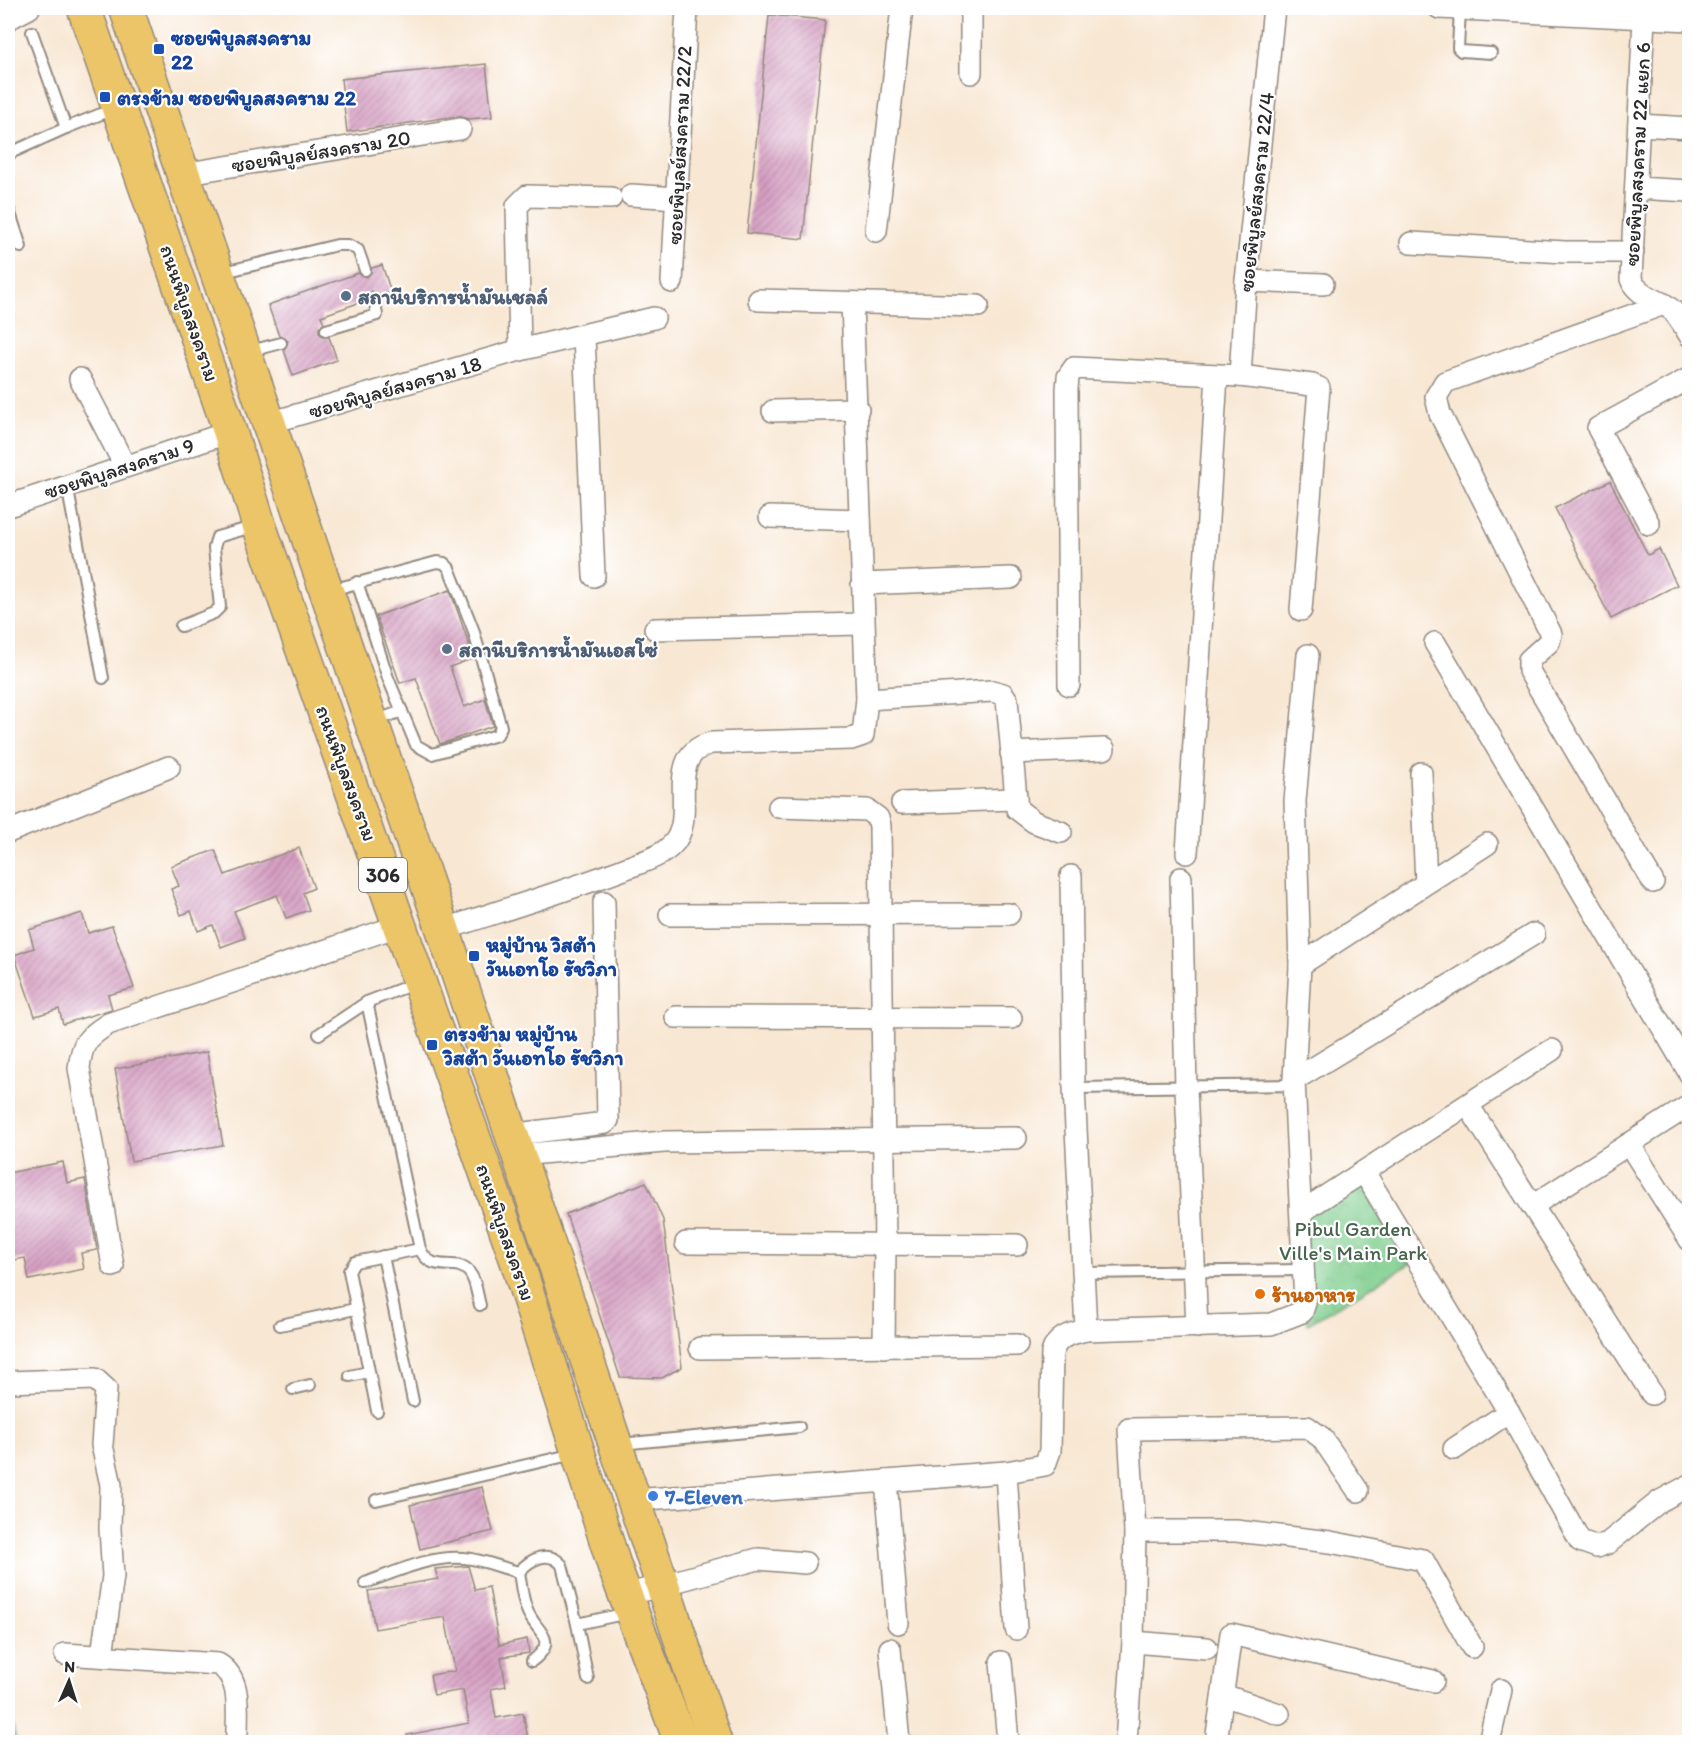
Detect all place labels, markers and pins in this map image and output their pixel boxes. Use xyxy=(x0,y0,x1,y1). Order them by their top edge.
place label: ซอยพิบูลสงคราม 22 xyxy=(170,25,311,74)
marker: ซอยพิบูลสงคราม 22 xyxy=(152,42,166,56)
place label: ตรงข้าม ซอยพิบูลสงคราม 22 xyxy=(117,85,356,112)
marker: ตรงข้าม ซอยพิบูลสงคราม 22 xyxy=(98,90,112,104)
place label: สถานีบริการน้ำมันเชลล์ xyxy=(358,282,548,309)
marker: สถานีบริการน้ำมันเชลล์ xyxy=(339,289,353,303)
place label: สถานีบริการน้ำมันเอสโซ่ xyxy=(459,635,658,662)
marker: สถานีบริการน้ำมันเอสโซ่ xyxy=(440,642,454,656)
place label: หมู่บ้าน วิสต้า วันเอทโอ รัชวิภา xyxy=(485,932,617,981)
marker: หมู่บ้าน วิสต้า วันเอทโอ รัชวิภา xyxy=(467,949,481,963)
place label: ตรงข้าม หมู่บ้าน วิสต้า วันเอทโอ รัชวิภา xyxy=(442,1021,624,1070)
marker: ตรงข้าม หมู่บ้าน วิสต้า วันเอทโอ รัชวิภา xyxy=(425,1038,439,1052)
place label: ร้านอาหาร xyxy=(1272,1282,1356,1307)
marker: ร้านอาหาร xyxy=(1253,1287,1267,1301)
place label: 7-Eleven xyxy=(664,1484,743,1509)
marker: 7-Eleven xyxy=(646,1489,660,1503)

